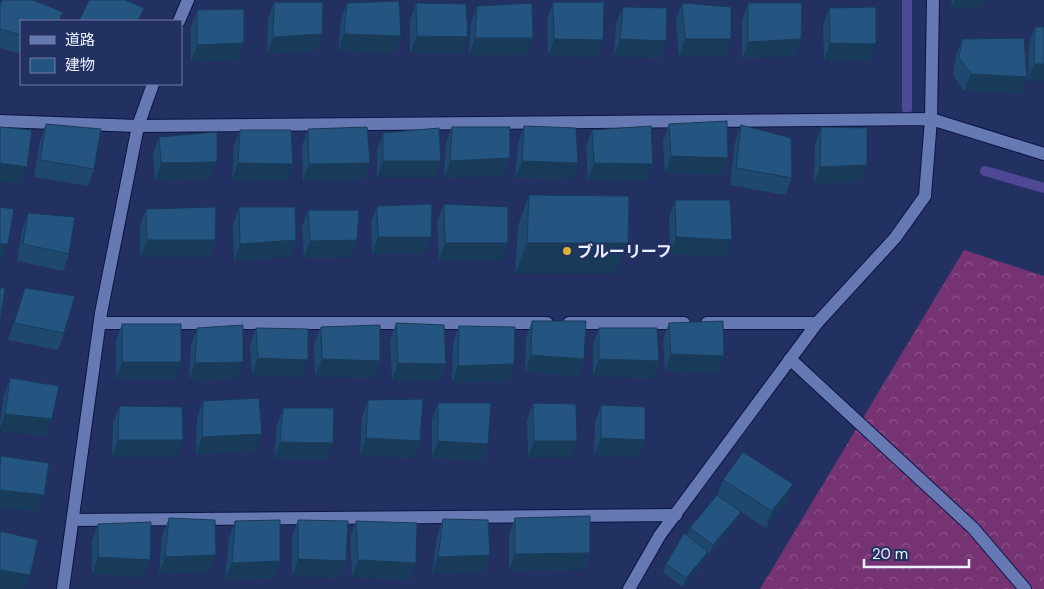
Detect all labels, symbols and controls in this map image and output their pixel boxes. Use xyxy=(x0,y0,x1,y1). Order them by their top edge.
legend xyxy=(20,20,182,85)
text: 道路 xyxy=(65,30,95,50)
text: 建物 xyxy=(65,55,95,75)
place label: ブルーリーフ xyxy=(577,241,672,262)
marker: ブルーリーフ xyxy=(561,245,573,257)
scale bar xyxy=(864,536,969,568)
text: 20 m xyxy=(872,544,908,564)

